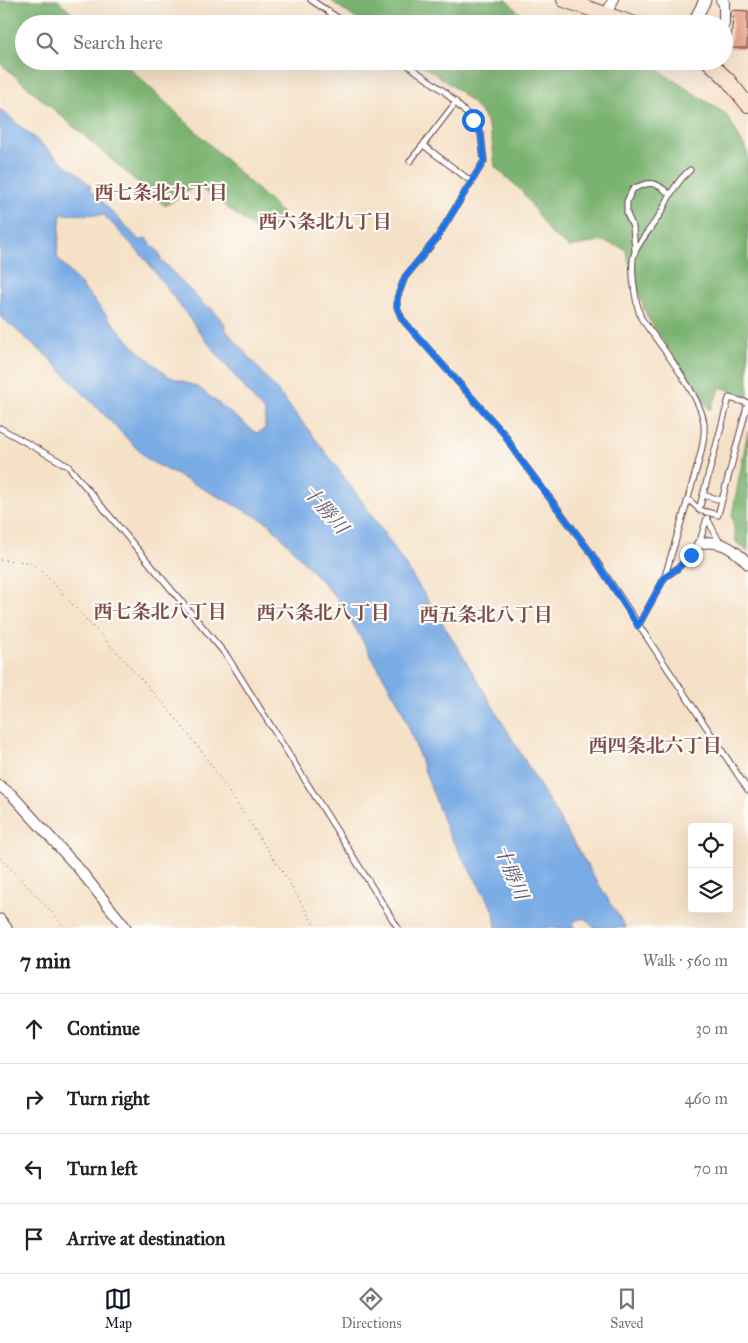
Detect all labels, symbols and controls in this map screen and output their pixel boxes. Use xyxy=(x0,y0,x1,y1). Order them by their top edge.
search box xyxy=(15,15,733,70)
icon: search xyxy=(33,29,61,57)
text: Search here xyxy=(73,31,163,54)
route start xyxy=(462,109,485,132)
district label: 西七条北九丁目 xyxy=(94,181,228,204)
district label: 西六条北九丁目 xyxy=(258,210,392,233)
water label: 十勝川 xyxy=(298,480,354,540)
route end xyxy=(680,544,703,567)
district label: 西七条北八丁目 xyxy=(93,600,227,623)
district label: 西六条北八丁目 xyxy=(256,601,390,624)
district label: 西五条北八丁目 xyxy=(419,603,553,626)
district label: 西四条北六丁目 xyxy=(588,734,722,757)
map controls xyxy=(688,823,733,913)
button: locate xyxy=(688,823,733,868)
water label: 十勝川 xyxy=(490,841,534,905)
button: layers xyxy=(688,868,733,913)
text: 7 min xyxy=(20,948,71,974)
text: Walk · 560 m xyxy=(643,951,728,970)
icon: ahead xyxy=(20,1015,48,1043)
text: Continue xyxy=(67,1017,140,1040)
text: 30 m xyxy=(695,1019,728,1038)
icon: right xyxy=(20,1085,48,1113)
text: Turn right xyxy=(67,1087,150,1110)
text: 460 m xyxy=(685,1089,728,1108)
icon: left xyxy=(20,1155,48,1183)
text: Turn left xyxy=(67,1157,137,1180)
text: 70 m xyxy=(693,1159,728,1178)
icon: arrive xyxy=(20,1225,48,1253)
text: Arrive at destination xyxy=(67,1227,225,1250)
tab: Map xyxy=(104,1285,132,1332)
tab: Directions xyxy=(341,1285,402,1332)
tab: Saved xyxy=(610,1285,644,1332)

